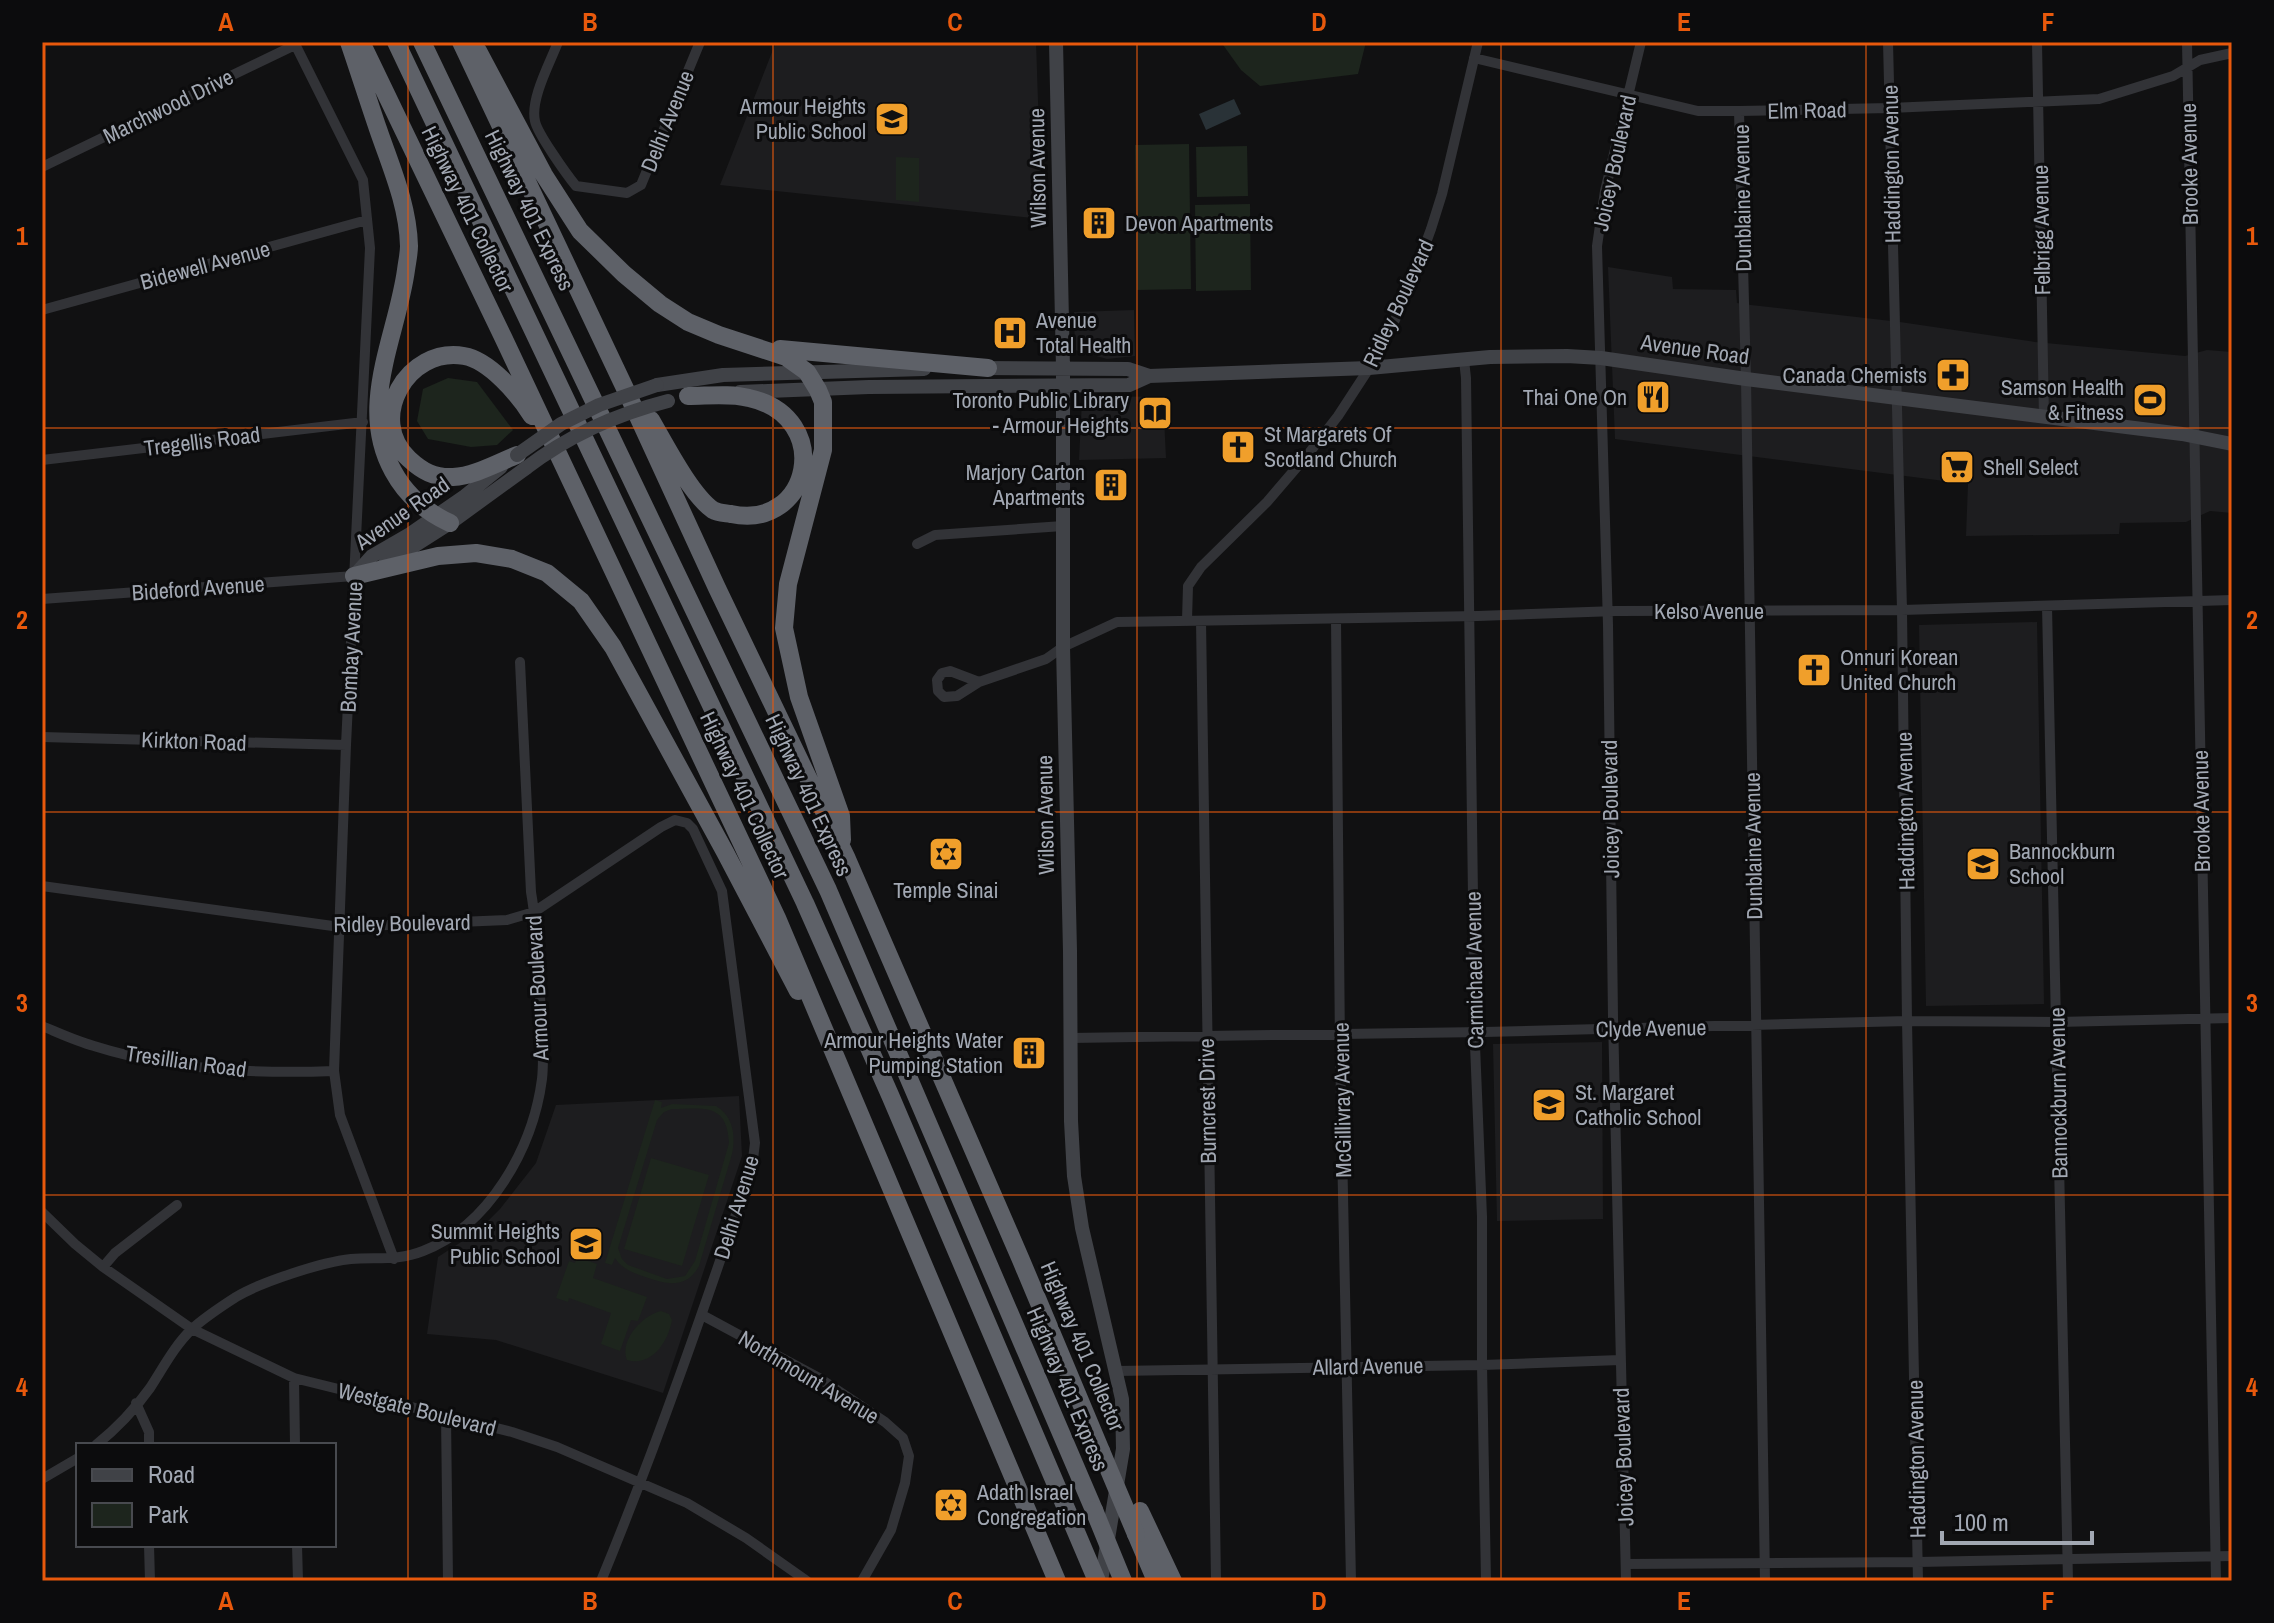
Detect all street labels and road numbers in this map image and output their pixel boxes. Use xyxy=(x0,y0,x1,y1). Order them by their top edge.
street label: Marchwood Drive xyxy=(98,62,238,150)
street label: Delhi Avenue xyxy=(633,66,701,176)
street label: Haddington Avenue xyxy=(1875,85,1907,243)
street label: Joicey Boulevard xyxy=(1585,92,1643,234)
street label: Elm Road xyxy=(1767,94,1847,126)
street label: Brooke Avenue xyxy=(2173,103,2205,225)
street label: Wilson Avenue xyxy=(1021,108,1053,228)
street label: Highway 401 Collector xyxy=(415,121,521,297)
street label: Dunblaine Avenue xyxy=(1726,124,1758,272)
street label: Highway 401 Express xyxy=(478,125,582,295)
street label: Felbrigg Avenue xyxy=(2025,165,2057,295)
street label: Bidewell Avenue xyxy=(137,233,273,297)
street label: Ridley Boulevard xyxy=(1355,234,1441,372)
street label: Avenue Road xyxy=(1638,326,1751,371)
street label: Tregellis Road xyxy=(142,419,262,463)
street label: Avenue Road xyxy=(348,469,455,557)
street label: Bideford Avenue xyxy=(131,568,265,608)
street label: Bombay Avenue xyxy=(333,581,369,713)
street label: Kelso Avenue xyxy=(1654,596,1764,626)
street label: Highway 401 Collector xyxy=(693,706,797,884)
street label: Highway 401 Express xyxy=(758,709,860,881)
street label: Kirkton Road xyxy=(141,724,247,758)
street label: Haddington Avenue xyxy=(1889,732,1921,890)
street label: Joicey Boulevard xyxy=(1594,740,1626,878)
street label: Brooke Avenue xyxy=(2185,750,2217,872)
street label: Wilson Avenue xyxy=(1029,755,1061,875)
street label: Dunblaine Avenue xyxy=(1737,772,1769,920)
street label: Carmichael Avenue xyxy=(1458,891,1490,1049)
street label: Ridley Boulevard xyxy=(333,907,471,939)
street label: Armour Boulevard xyxy=(518,915,556,1062)
street label: Bannockburn Avenue xyxy=(2042,1007,2074,1179)
street label: Clyde Avenue xyxy=(1595,1012,1707,1044)
street label: McGillivray Avenue xyxy=(1326,1022,1358,1178)
street label: Tresillian Road xyxy=(124,1038,248,1084)
street label: Burncrest Drive xyxy=(1191,1038,1223,1164)
street label: Delhi Avenue xyxy=(706,1151,766,1263)
street label: Highway 401 Collector xyxy=(1034,1257,1132,1435)
street label: Highway 401 Express xyxy=(1020,1302,1116,1476)
street label: Northmount Avenue xyxy=(733,1323,885,1431)
street label: Allard Avenue xyxy=(1311,1350,1424,1382)
street label: Westgate Boulevard xyxy=(335,1375,499,1443)
street label: Haddington Avenue xyxy=(1900,1380,1932,1538)
street label: Joicey Boulevard xyxy=(1606,1387,1640,1527)

